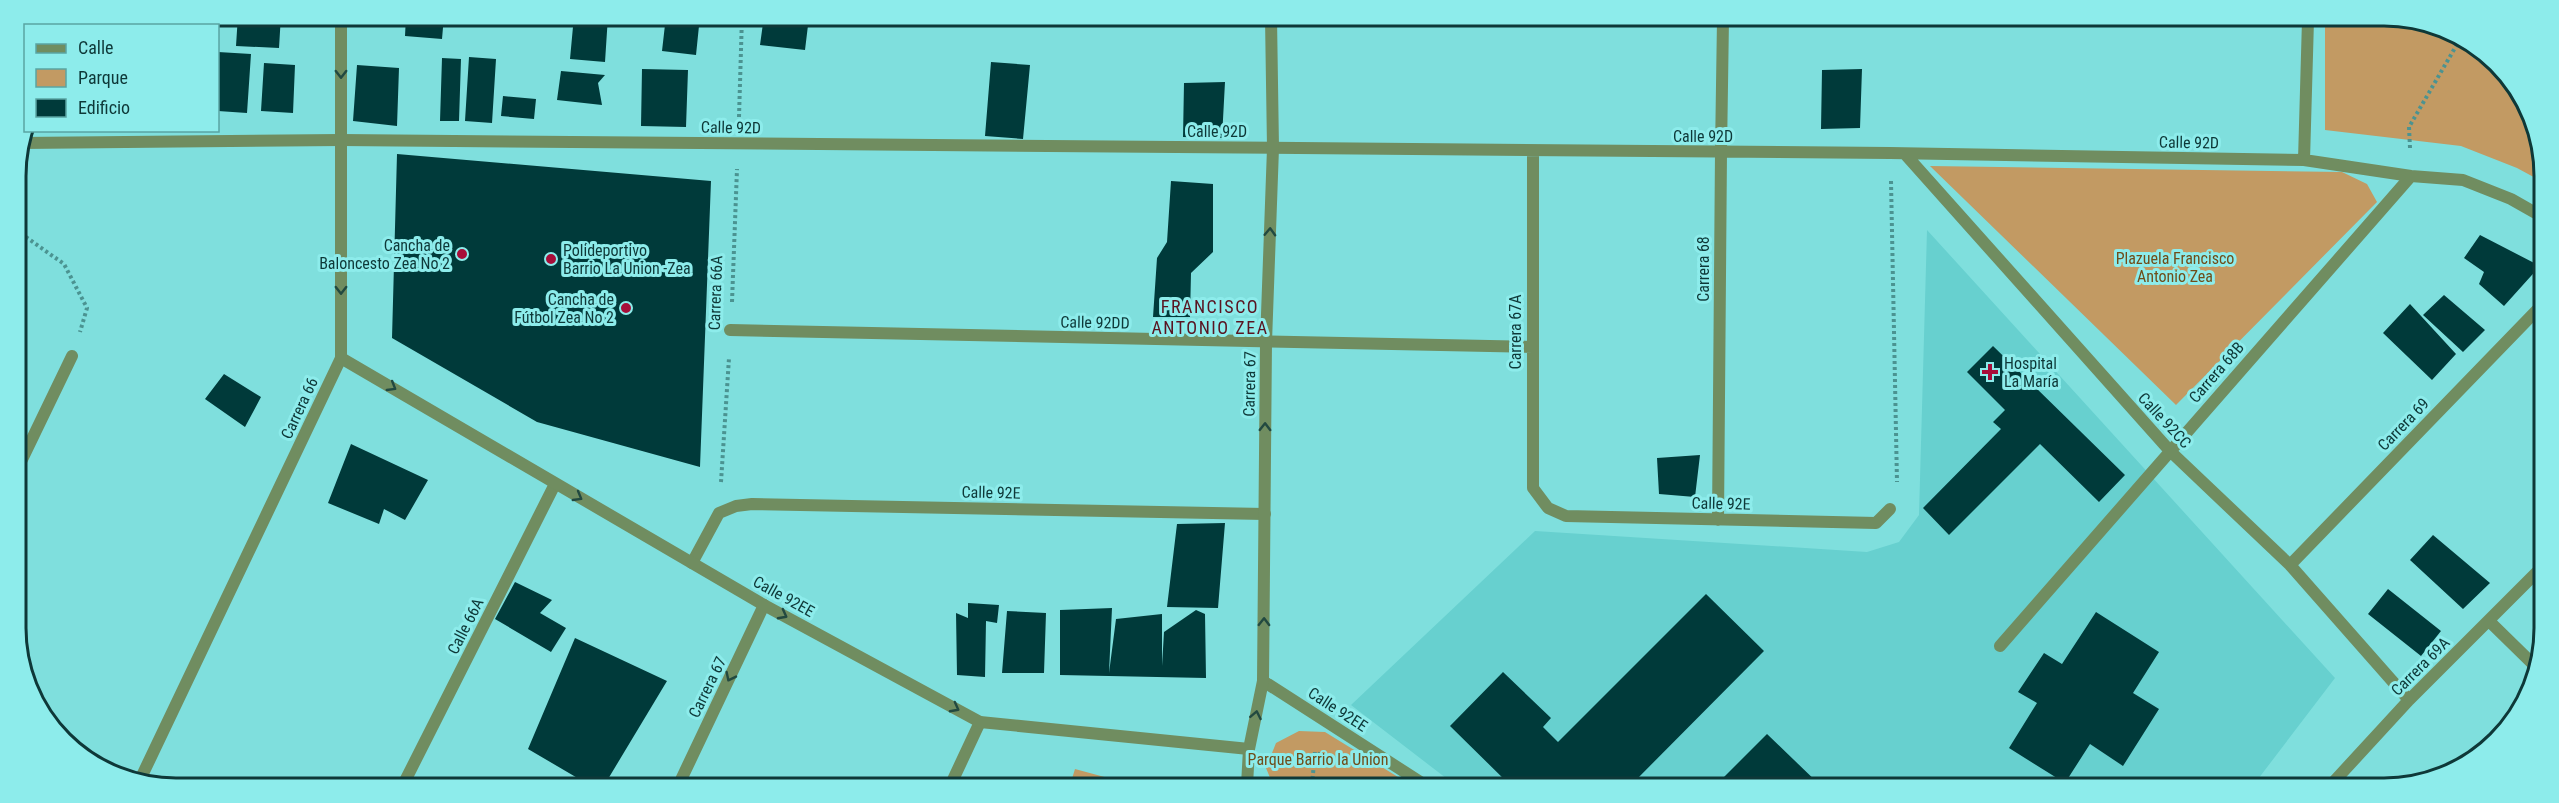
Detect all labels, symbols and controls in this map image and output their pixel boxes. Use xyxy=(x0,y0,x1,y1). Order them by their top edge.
legend xyxy=(24,24,219,132)
text: Calle xyxy=(78,37,114,58)
text: Parque xyxy=(78,67,128,88)
one-way arrow xyxy=(335,69,347,78)
text: Edificio xyxy=(78,97,130,118)
street label: Calle 92D xyxy=(701,117,761,138)
street label: Calle 92D xyxy=(1187,122,1247,141)
street label: Calle 92D xyxy=(1673,127,1733,146)
street label: Calle 92D xyxy=(2159,132,2219,153)
one-way arrow xyxy=(1264,228,1276,237)
place label: Cancha de Baloncesto Zea No 2 xyxy=(319,236,450,273)
street label: Carrera 68 xyxy=(1694,236,1713,302)
place label: Polideportivo Barrio La Union -Zea xyxy=(563,241,691,278)
marker: Cancha de Baloncesto Zea No 2 xyxy=(455,247,469,261)
park label: Plazuela Francisco Antonio Zea xyxy=(2116,249,2234,286)
marker: Polideportivo Barrio La Union -Zea xyxy=(544,252,558,266)
street label: Carrera 66A xyxy=(705,255,726,331)
one-way arrow xyxy=(335,285,347,294)
place label: Cancha de Fútbol Zea No 2 xyxy=(514,290,614,327)
street label: Carrera 67A xyxy=(1506,295,1525,369)
district label: FRANCISCO ANTONIO ZEA xyxy=(1151,296,1269,338)
marker: Cancha de Fútbol Zea No 2 xyxy=(619,301,633,315)
street label: Calle 92DD xyxy=(1060,312,1130,333)
street label: Carrera 68B xyxy=(2185,338,2248,407)
street label: Carrera 67 xyxy=(1239,351,1260,417)
place label: Hospital La María xyxy=(2004,354,2059,391)
marker: Hospital La María xyxy=(1981,363,1999,381)
street label: Carrera 66 xyxy=(277,374,322,442)
one-way arrow xyxy=(386,380,396,392)
street label: Calle 92CC xyxy=(2134,389,2195,452)
street label: Carrera 69 xyxy=(2374,394,2433,455)
one-way arrow xyxy=(1259,423,1272,432)
street label: Calle 92E xyxy=(961,482,1021,503)
one-way arrow xyxy=(572,490,582,502)
street label: Calle 92E xyxy=(1691,493,1751,514)
street label: Calle 92EE xyxy=(750,572,818,621)
street label: Calle 66A xyxy=(443,595,488,657)
one-way arrow xyxy=(777,608,787,619)
one-way arrow xyxy=(1258,618,1270,627)
street label: Carrera 69A xyxy=(2387,633,2454,700)
street label: Carrera 67 xyxy=(685,654,730,721)
one-way arrow xyxy=(725,670,737,681)
street label: Calle 92EE xyxy=(1304,683,1371,736)
one-way arrow xyxy=(948,701,959,712)
one-way arrow xyxy=(1249,710,1262,720)
park label: Parque Barrio la Union xyxy=(1248,750,1388,769)

